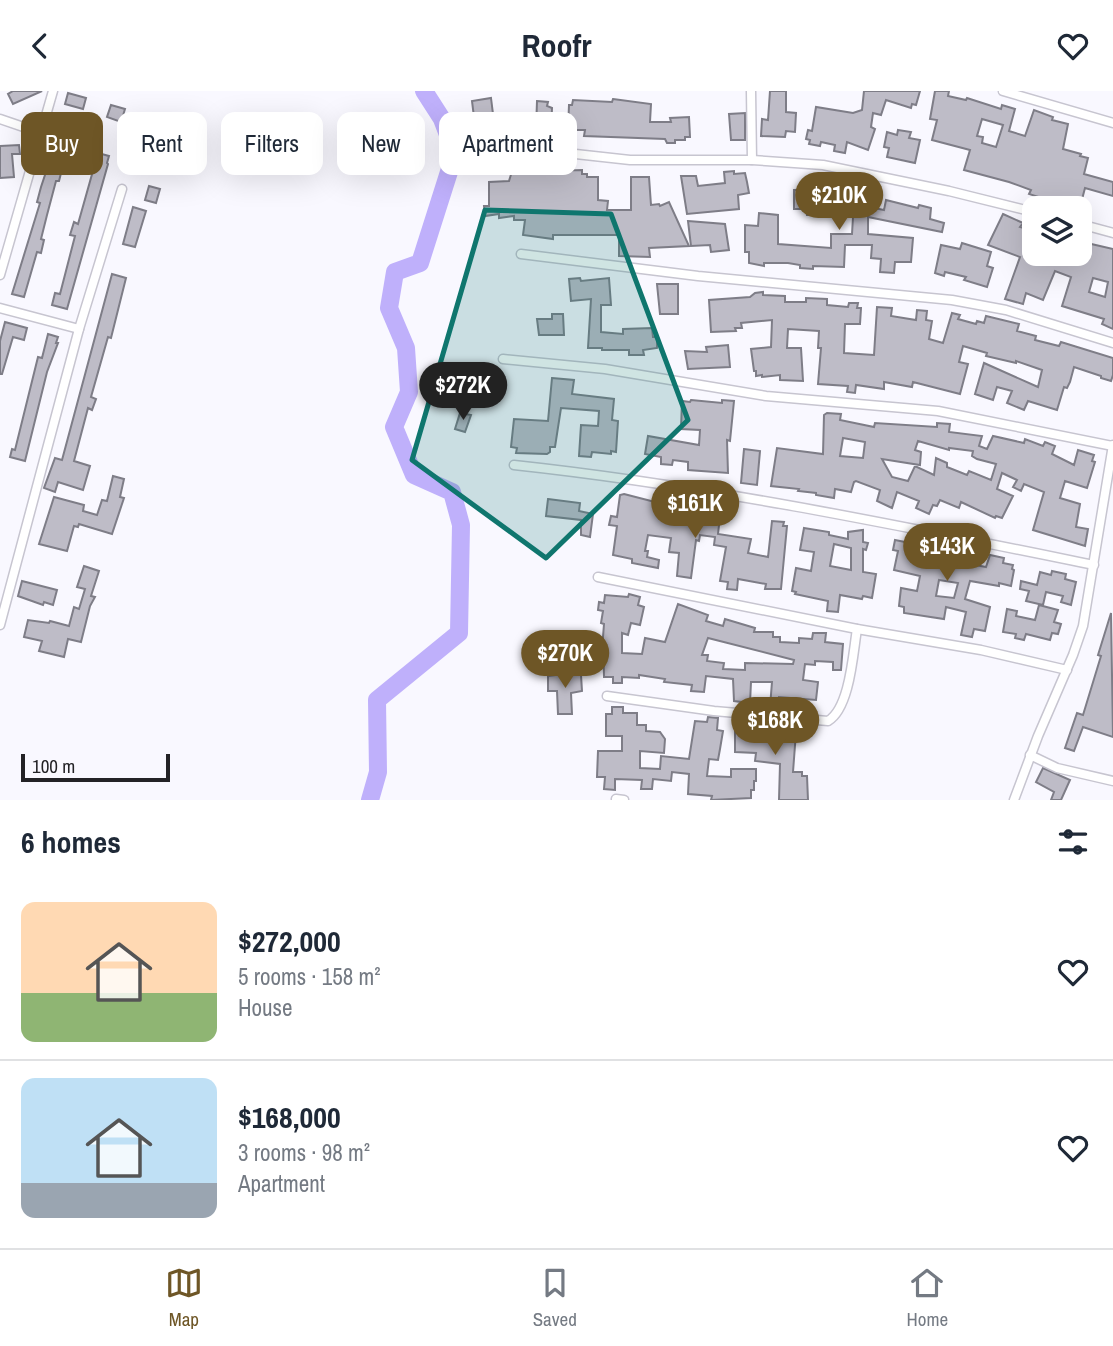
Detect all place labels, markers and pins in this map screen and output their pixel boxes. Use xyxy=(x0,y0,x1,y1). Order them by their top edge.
pin: $210K xyxy=(790,173,888,232)
pin: $272K xyxy=(414,363,512,422)
pin: $161K xyxy=(646,481,744,540)
pin: $143K xyxy=(898,524,996,583)
pin: $270K xyxy=(516,631,614,690)
pin: $168K xyxy=(726,697,824,757)

